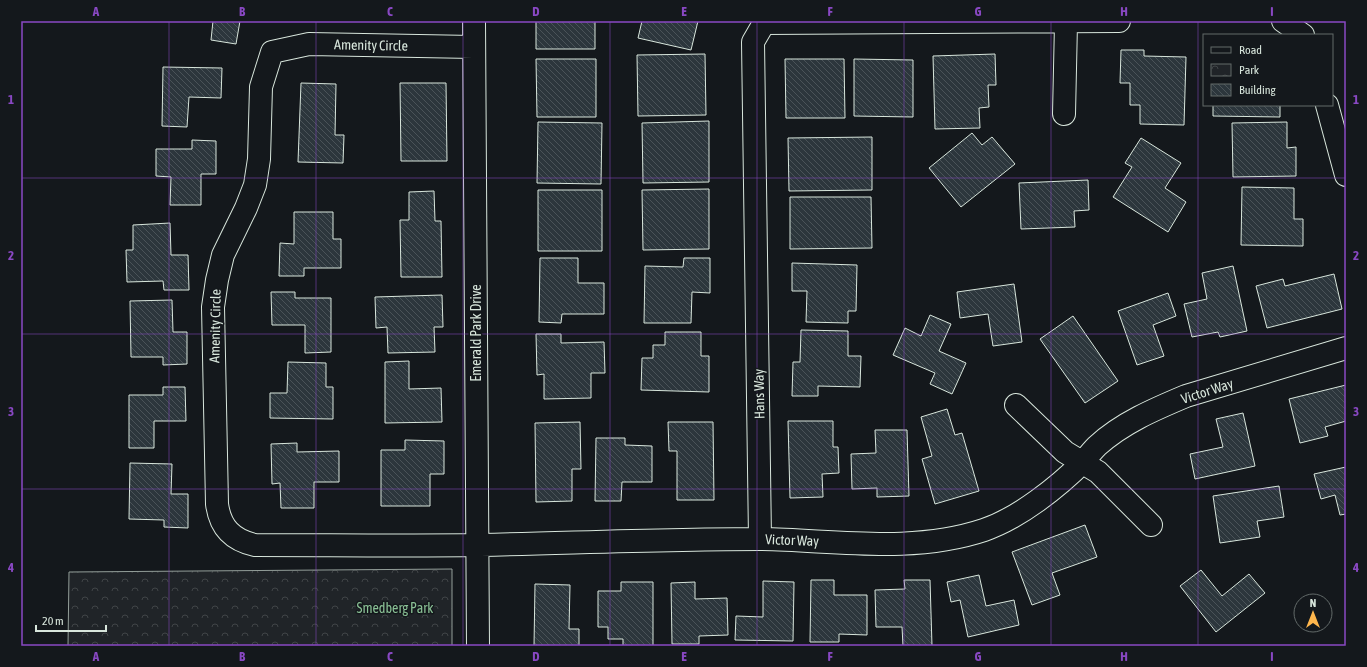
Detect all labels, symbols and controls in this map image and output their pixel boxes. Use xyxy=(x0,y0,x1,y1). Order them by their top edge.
text: A xyxy=(92,4,100,19)
text: B xyxy=(239,4,246,19)
text: C xyxy=(387,4,393,19)
text: D xyxy=(532,4,540,19)
text: E xyxy=(681,4,687,19)
text: F xyxy=(827,4,833,19)
text: G xyxy=(975,4,982,19)
text: H xyxy=(1120,4,1128,19)
text: I xyxy=(1270,4,1274,19)
legend xyxy=(1203,34,1333,106)
street label: Amenity Circle xyxy=(334,36,408,54)
text: Road xyxy=(1239,43,1262,57)
text: Park xyxy=(1239,63,1260,77)
text: Building xyxy=(1239,83,1277,97)
text: 1 xyxy=(8,92,14,107)
text: 1 xyxy=(1353,92,1359,107)
text: 2 xyxy=(8,248,14,263)
text: 2 xyxy=(1353,248,1359,263)
street label: Emerald Park Drive xyxy=(468,284,484,382)
street label: Amenity Circle xyxy=(206,289,224,363)
street label: Hans Way xyxy=(751,368,767,419)
street label: Victor Way xyxy=(1179,375,1235,407)
text: 3 xyxy=(8,404,14,419)
text: 3 xyxy=(1353,404,1359,419)
street label: Victor Way xyxy=(765,531,819,549)
text: 4 xyxy=(7,560,14,575)
text: 4 xyxy=(1352,560,1359,575)
north arrow xyxy=(1293,593,1333,633)
text: N xyxy=(1310,597,1316,609)
park label: Smedberg Park xyxy=(357,600,433,616)
scale bar xyxy=(36,607,106,633)
text: 20 m xyxy=(42,614,64,628)
text: A xyxy=(92,649,100,664)
text: B xyxy=(239,649,246,664)
text: C xyxy=(387,649,393,664)
text: D xyxy=(532,649,540,664)
text: E xyxy=(681,649,687,664)
text: F xyxy=(827,649,833,664)
text: G xyxy=(975,649,982,664)
text: H xyxy=(1120,649,1128,664)
text: I xyxy=(1270,649,1274,664)

